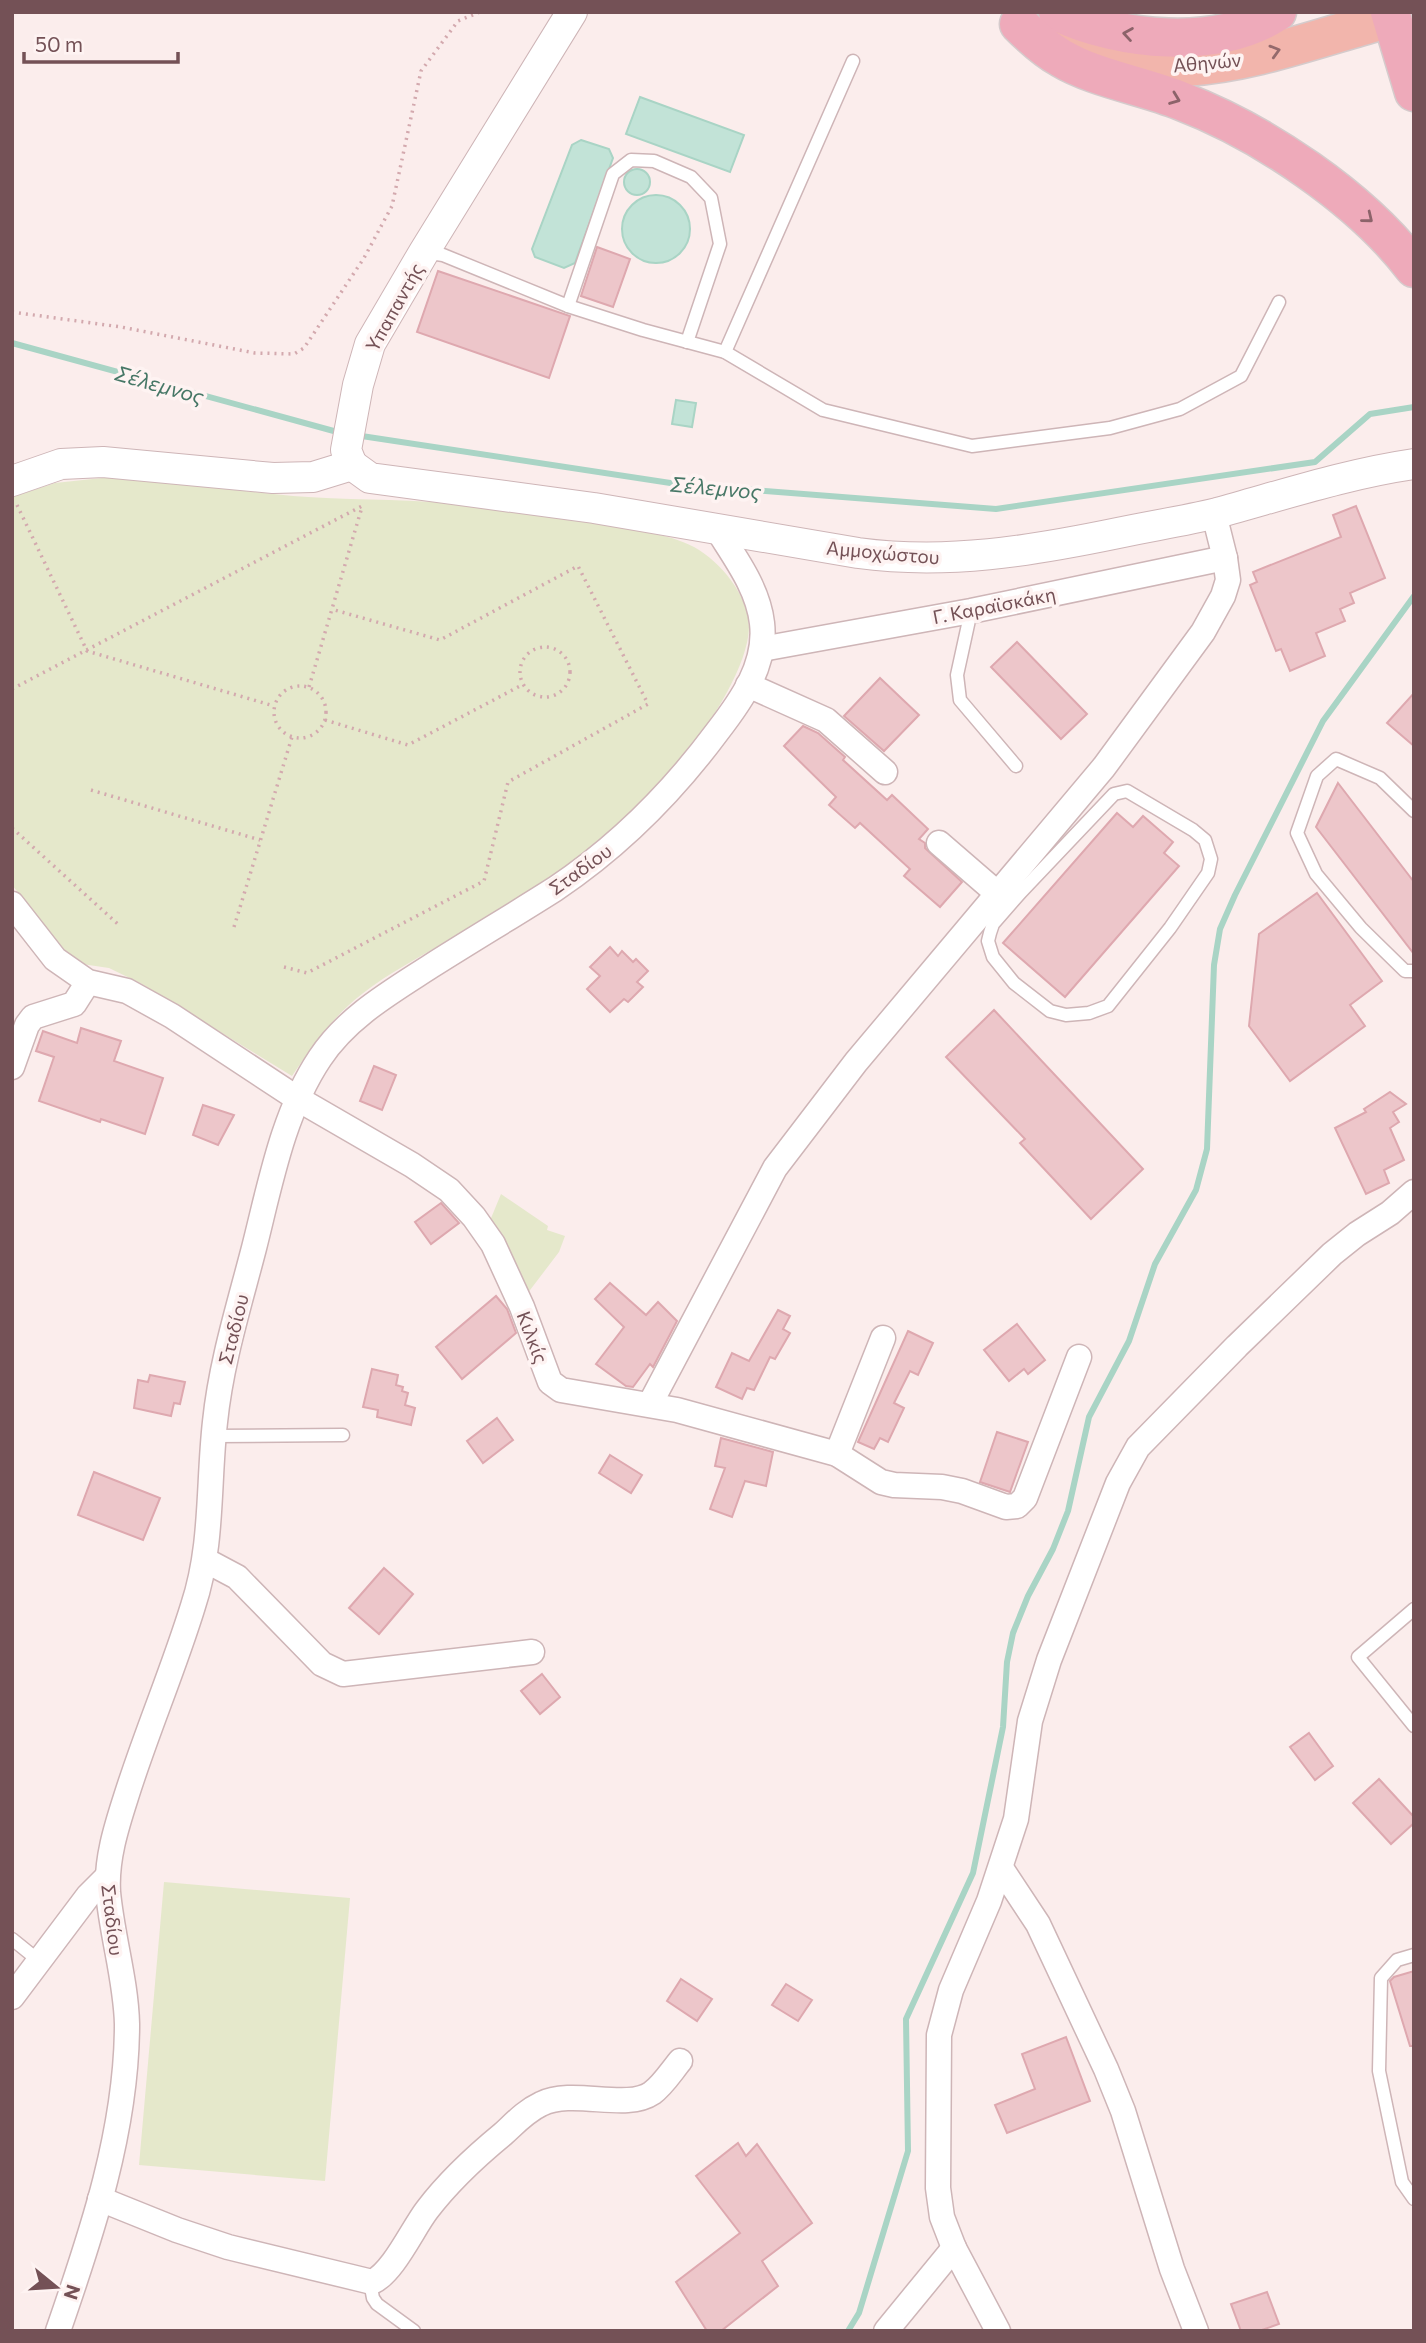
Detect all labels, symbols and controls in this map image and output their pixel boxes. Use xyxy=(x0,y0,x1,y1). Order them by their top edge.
scale bar xyxy=(24,21,178,65)
one-way arrow xyxy=(1122,27,1134,42)
text: 50 m xyxy=(35,31,83,56)
one-way arrow xyxy=(1269,45,1281,59)
street label: Αθηνών xyxy=(1172,48,1242,76)
one-way arrow xyxy=(1169,90,1181,104)
one-way arrow xyxy=(1360,209,1372,222)
street label: Υπαπαντής xyxy=(360,259,428,355)
water label: Σέλεμνος xyxy=(112,359,208,409)
water label: Σέλεμνος xyxy=(669,471,763,503)
street label: Αμμοχώστου xyxy=(825,536,941,568)
street label: Γ. Καραϊσκάκη xyxy=(931,582,1057,628)
street label: Σταδίου xyxy=(544,839,616,899)
street label: Σταδίου xyxy=(213,1291,253,1367)
street label: Κιλκίς xyxy=(513,1308,553,1366)
street label: Σταδίου xyxy=(97,1883,129,1957)
north arrow xyxy=(21,2252,91,2322)
text: N xyxy=(60,2282,86,2303)

